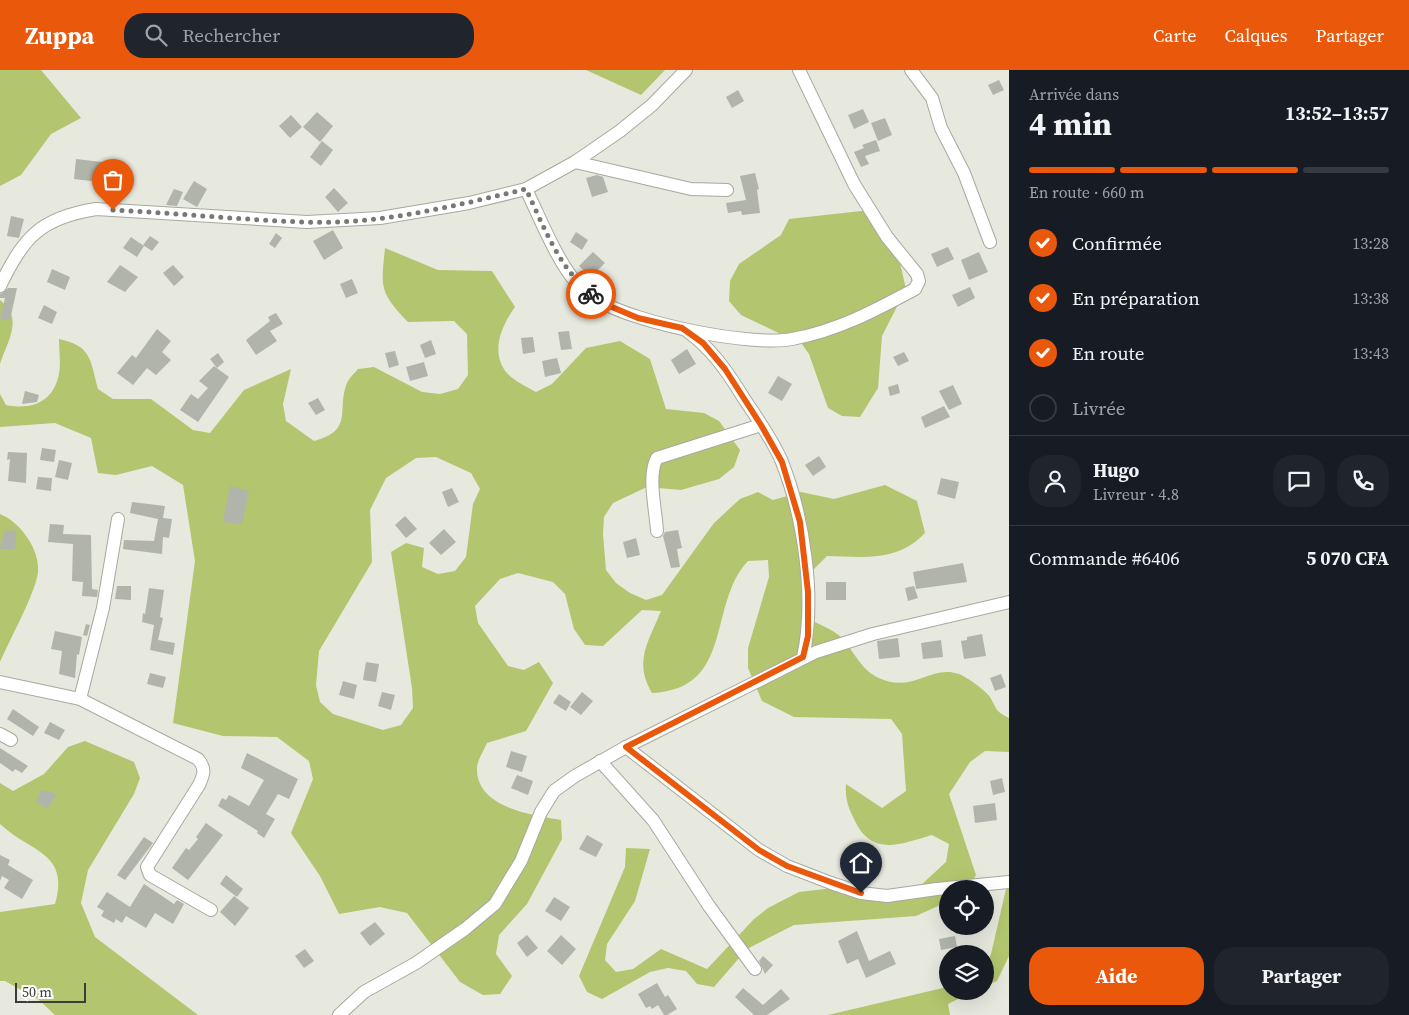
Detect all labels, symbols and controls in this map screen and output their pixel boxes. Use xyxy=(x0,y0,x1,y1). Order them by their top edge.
search box xyxy=(124,13,474,58)
text: Zuppa xyxy=(25,19,94,52)
icon: search xyxy=(142,21,170,49)
text: Rechercher xyxy=(182,22,280,48)
text: Carte xyxy=(1153,23,1196,48)
text: Calques xyxy=(1224,23,1288,48)
text: Partager xyxy=(1316,23,1384,48)
text: Arrivée dans xyxy=(1029,83,1119,105)
text: 13:52–13:57 xyxy=(1285,100,1389,126)
text: 4 min xyxy=(1029,102,1112,146)
pin xyxy=(92,159,134,210)
icon: bag xyxy=(99,166,127,194)
text: En route · 660 m xyxy=(1029,181,1144,203)
icon: check xyxy=(1029,229,1057,257)
text: Confirmée xyxy=(1072,230,1162,256)
text: 13:28 xyxy=(1352,232,1389,254)
courier xyxy=(566,269,616,319)
icon: bike xyxy=(577,280,605,308)
icon: check xyxy=(1029,284,1057,312)
text: En préparation xyxy=(1072,285,1200,311)
text: 13:38 xyxy=(1352,287,1389,309)
icon: check xyxy=(1029,339,1057,367)
text: En route xyxy=(1072,340,1144,366)
text: 13:43 xyxy=(1352,342,1389,364)
text: Livrée xyxy=(1072,395,1126,421)
button: person xyxy=(1029,455,1081,507)
button: chat xyxy=(1273,455,1325,507)
button: phone xyxy=(1337,455,1389,507)
text: Hugo xyxy=(1093,457,1139,483)
text: Livreur · 4.8 xyxy=(1093,483,1179,505)
text: Commande #6406 xyxy=(1029,545,1180,571)
text: 5 070 CFA xyxy=(1306,545,1389,571)
pin xyxy=(840,842,882,893)
icon: home xyxy=(847,849,875,877)
map controls xyxy=(939,880,994,1000)
button: locate xyxy=(939,880,994,935)
button: layers xyxy=(939,945,994,1000)
button: Aide xyxy=(1029,947,1204,1005)
button: Partager xyxy=(1214,947,1389,1005)
scale bar xyxy=(15,980,86,1003)
text: 50 m xyxy=(22,982,52,1002)

